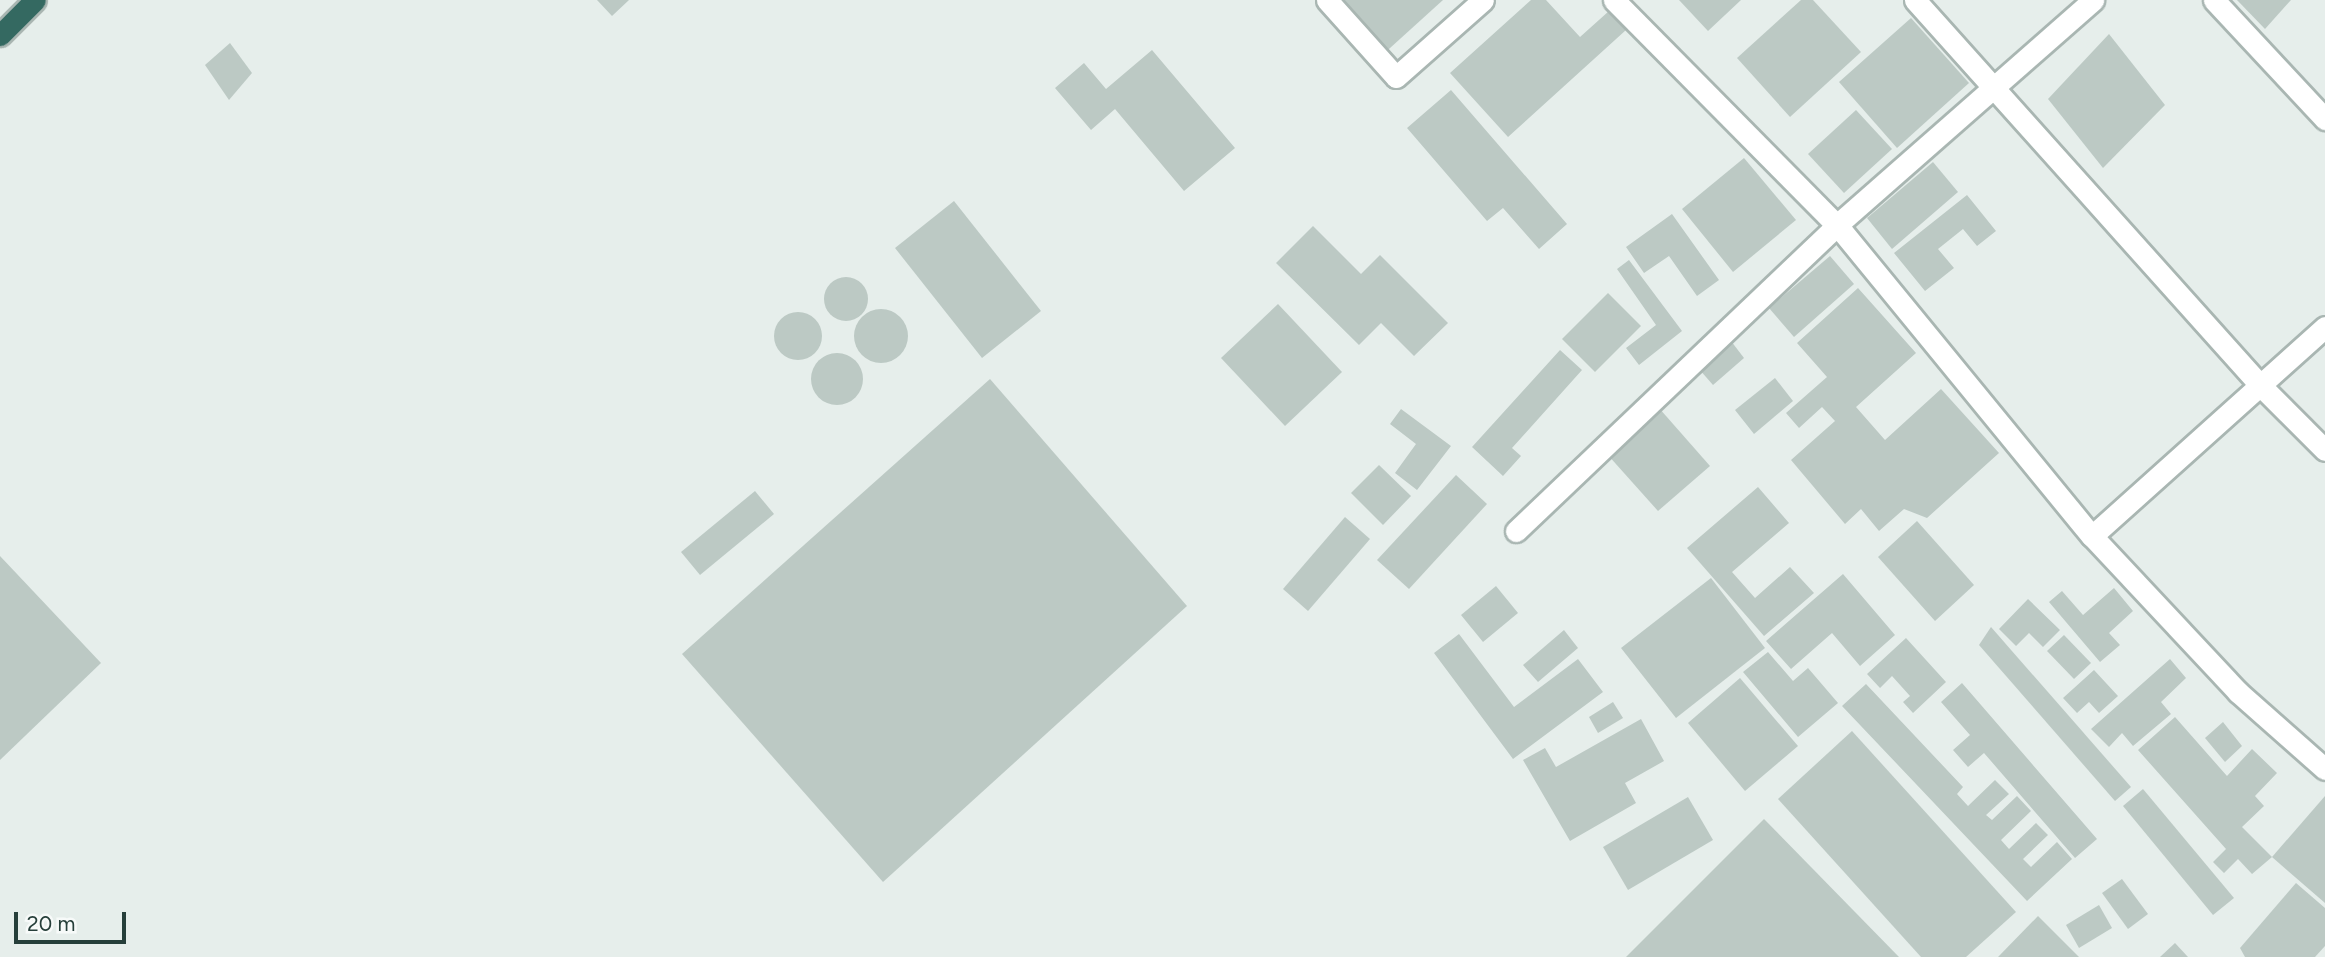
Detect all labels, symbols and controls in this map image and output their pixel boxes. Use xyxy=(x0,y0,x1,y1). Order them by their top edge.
scale bar xyxy=(18,898,130,942)
text: 20 m xyxy=(27,911,75,936)

